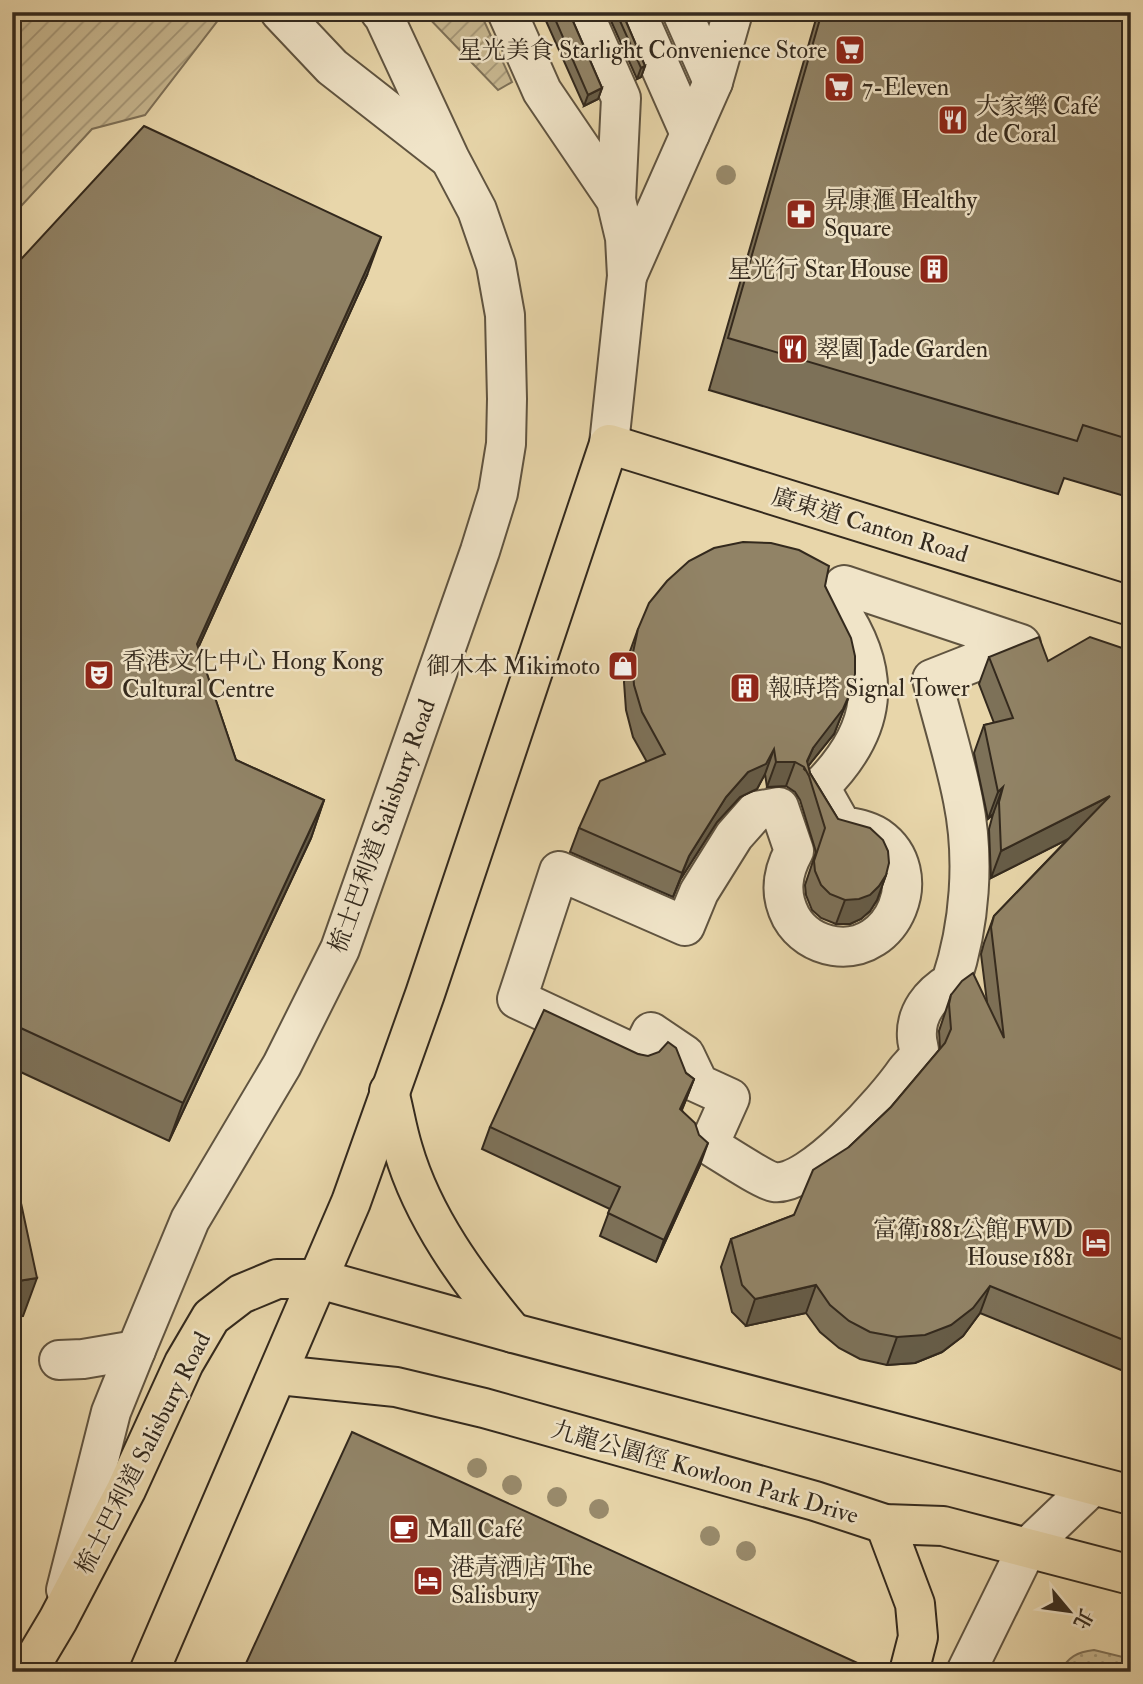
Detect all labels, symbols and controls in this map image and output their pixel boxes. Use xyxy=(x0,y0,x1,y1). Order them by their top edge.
supermarket icon: 星光美食 Starlight Convenience Store xyxy=(833,33,867,67)
place label: 星光美食 Starlight Convenience Store xyxy=(458,35,827,66)
supermarket icon: 7-Eleven xyxy=(822,70,856,104)
place label: 7-Eleven xyxy=(862,72,949,103)
place label: 大家樂 Café de Coral xyxy=(976,91,1099,150)
restaurant icon: 大家樂 Café de Coral xyxy=(936,103,970,137)
place label: 昇康滙 Healthy Square xyxy=(824,185,977,244)
pharmacy icon: 昇康滙 Healthy Square xyxy=(784,197,818,231)
building icon: 星光行 Star House xyxy=(917,252,951,286)
place label: 星光行 Star House xyxy=(727,254,911,285)
restaurant icon: 翠園 Jade Garden xyxy=(776,332,810,366)
place label: 翠園 Jade Garden xyxy=(816,334,988,365)
street label: 廣東道 Canton Road xyxy=(768,481,972,570)
place label: 香港文化中心 Hong Kong Cultural Centre xyxy=(122,646,384,705)
shop icon: 御木本 Mikimoto xyxy=(606,649,640,683)
place label: 御木本 Mikimoto xyxy=(426,651,600,682)
theatre icon: 香港文化中心 Hong Kong Cultural Centre xyxy=(82,658,116,692)
building icon: 報時塔 Signal Tower xyxy=(728,671,762,705)
place label: 報時塔 Signal Tower xyxy=(768,673,970,704)
street label: 梳士巴利道 Salisbury Road xyxy=(322,695,443,957)
place label: 富衛1881公館 FWD House 1881 xyxy=(873,1214,1073,1273)
hotel icon: 富衛1881公館 FWD House 1881 xyxy=(1079,1226,1113,1260)
street label: 梳士巴利道 Salisbury Road xyxy=(69,1327,218,1580)
street label: 九龍公園徑 Kowloon Park Drive xyxy=(548,1414,862,1531)
cafe icon: Mall Café xyxy=(387,1512,421,1546)
place label: Mall Café xyxy=(427,1514,523,1545)
place label: 港青酒店 The Salisbury xyxy=(451,1552,593,1611)
hotel icon: 港青酒店 The Salisbury xyxy=(411,1564,445,1598)
north arrow xyxy=(1034,1576,1104,1646)
text: 北 xyxy=(1068,1605,1098,1633)

